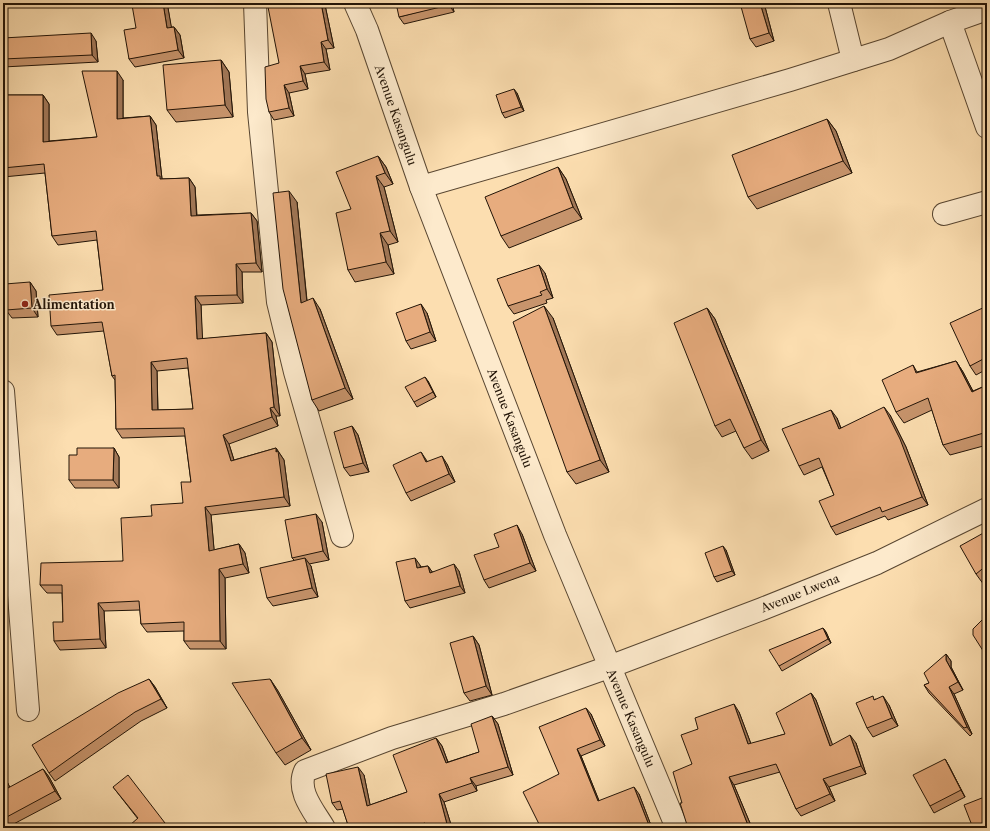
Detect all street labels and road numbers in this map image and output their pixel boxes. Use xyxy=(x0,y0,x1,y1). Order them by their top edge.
street label: Avenue Kasangulu xyxy=(371,62,420,168)
street label: Avenue Kasangulu xyxy=(484,365,536,470)
street label: Avenue Lwena xyxy=(758,570,842,616)
street label: Avenue Kasangulu xyxy=(603,666,659,770)

